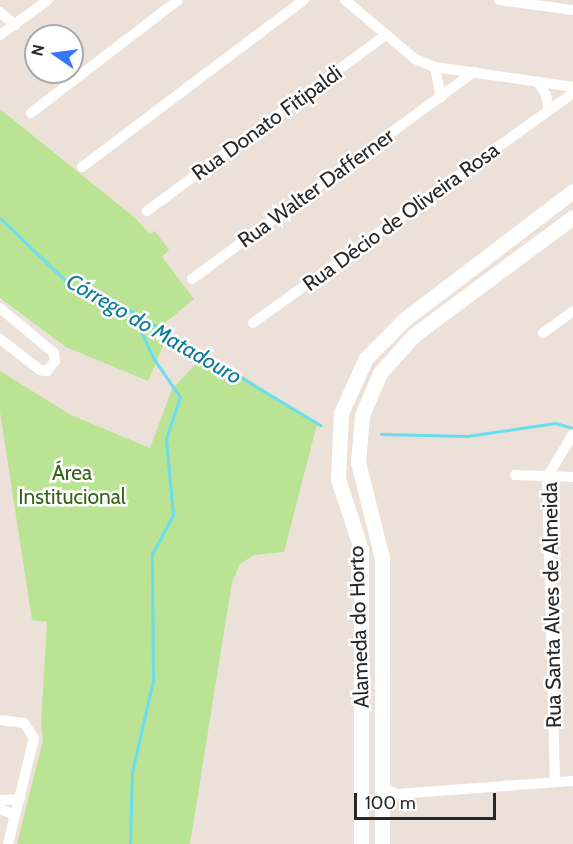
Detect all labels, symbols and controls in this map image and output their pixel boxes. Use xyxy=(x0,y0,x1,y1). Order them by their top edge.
north arrow xyxy=(24,24,84,84)
text: N xyxy=(27,43,48,58)
street label: Rua Donato Fitipaldi xyxy=(187,60,347,186)
street label: Rua Walter Dafferner xyxy=(233,123,399,253)
street label: Rua Décio de Oliveira Rosa xyxy=(298,137,504,297)
water label: Córrego do Matadouro xyxy=(62,268,246,390)
park label: Área Institucional xyxy=(18,460,126,510)
street label: Rua Santa Alves de Almeida xyxy=(537,482,567,728)
street label: Alameda do Horto xyxy=(344,545,374,709)
scale bar xyxy=(357,781,500,819)
text: 100 m xyxy=(365,792,416,814)

